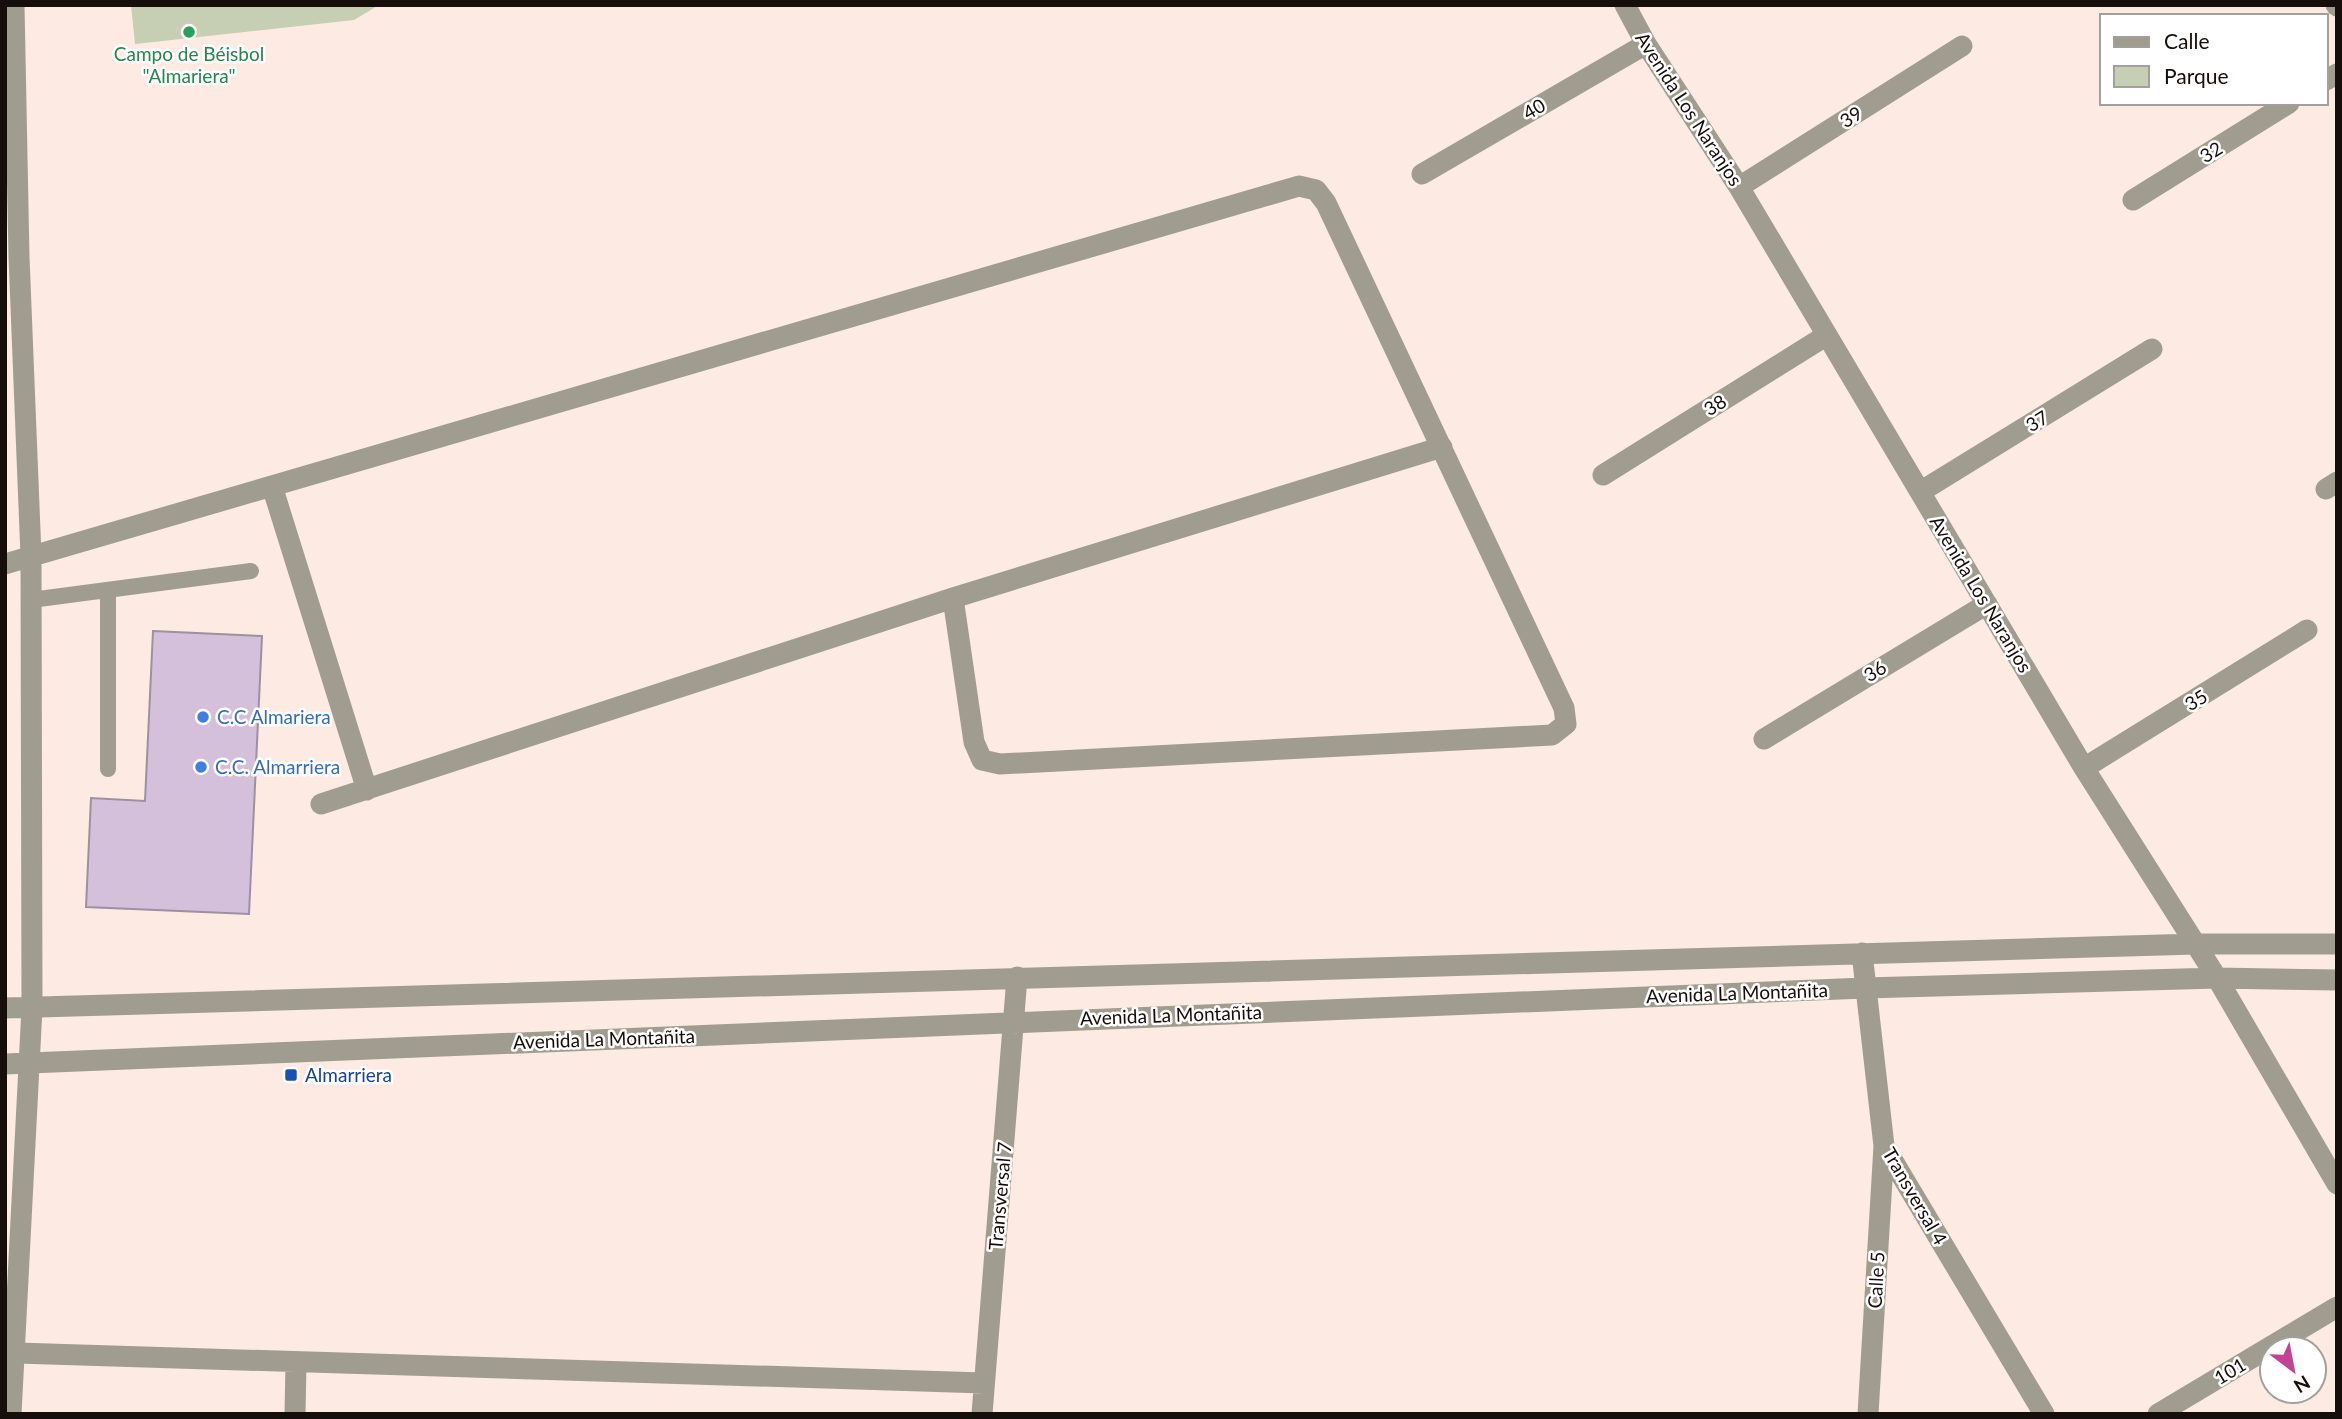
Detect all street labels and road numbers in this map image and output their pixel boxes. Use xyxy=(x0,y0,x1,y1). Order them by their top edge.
street label: Avenida Los Naranjos xyxy=(1631,28,1748,190)
street label: 40 xyxy=(1518,93,1549,124)
street label: 39 xyxy=(1835,101,1866,132)
street label: 32 xyxy=(2195,136,2226,167)
street label: 38 xyxy=(1699,389,1730,420)
street label: 37 xyxy=(2021,405,2052,436)
street label: Avenida Los Naranjos xyxy=(1926,511,2037,676)
street label: 36 xyxy=(1859,655,1890,686)
street label: 35 xyxy=(2180,684,2211,715)
street label: Avenida La Montañita xyxy=(1646,978,1828,1007)
street label: Avenida La Montañita xyxy=(1080,1000,1262,1029)
street label: Avenida La Montañita xyxy=(513,1024,695,1053)
street label: Transversal 7 xyxy=(983,1141,1016,1251)
street label: Transversal 4 xyxy=(1878,1143,1953,1248)
street label: Calle 5 xyxy=(1863,1251,1888,1309)
street label: 101 xyxy=(2210,1352,2250,1389)

